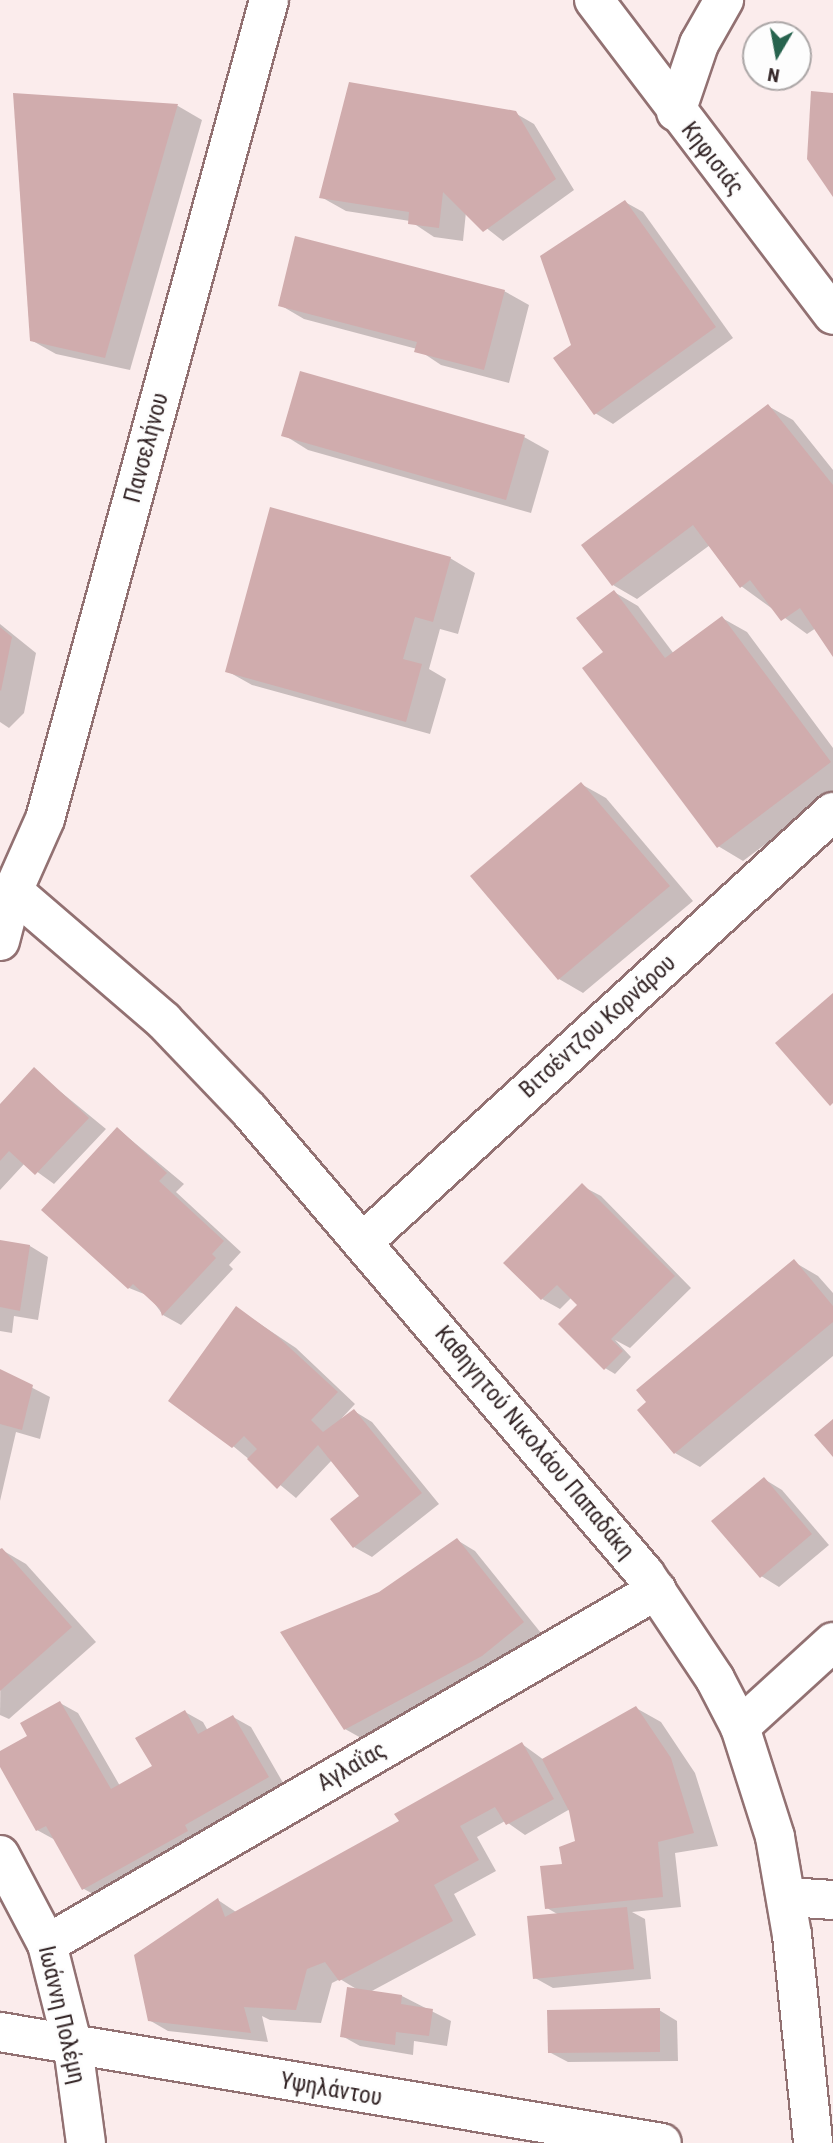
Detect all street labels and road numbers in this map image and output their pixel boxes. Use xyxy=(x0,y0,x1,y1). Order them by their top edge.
street label: Κηφισιάς xyxy=(675,117,749,201)
street label: Πανσελήνου xyxy=(119,390,175,506)
street label: Βιτσέντζου Κορνάρου xyxy=(514,950,682,1104)
street label: Καθηγητού Νικολάου Παπαδάκη xyxy=(428,1321,640,1565)
street label: Αγλαΐας xyxy=(313,1736,391,1798)
street label: Ιωάννη Πολέμη xyxy=(32,1943,90,2087)
street label: Υψηλάντου xyxy=(278,2067,384,2113)

